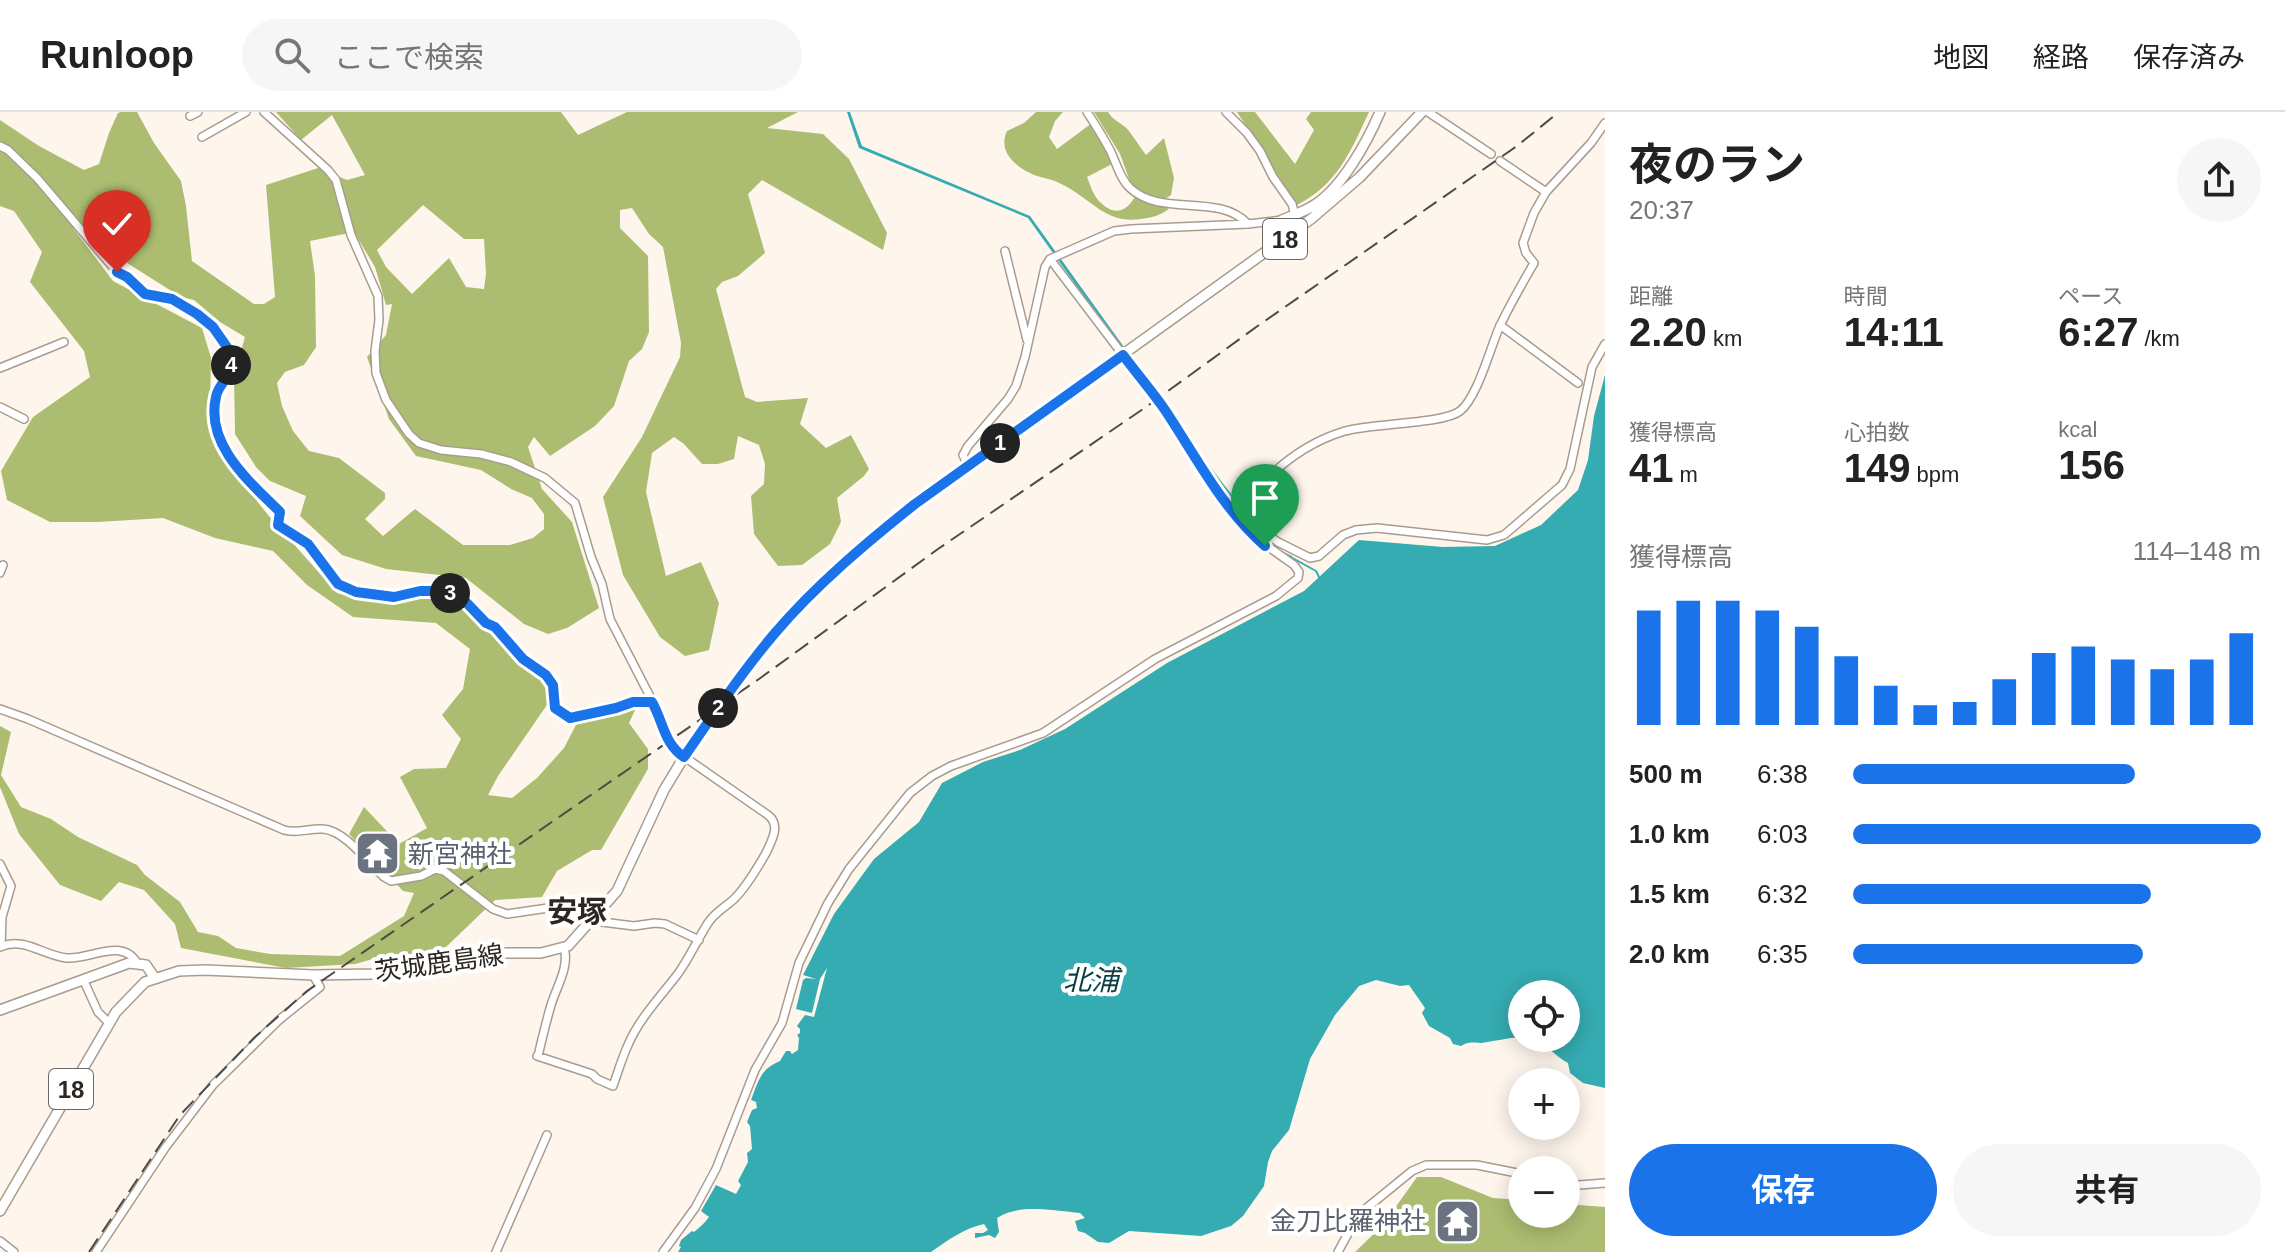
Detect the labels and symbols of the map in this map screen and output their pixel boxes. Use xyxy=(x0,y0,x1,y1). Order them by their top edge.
pin xyxy=(83,190,151,272)
road number: 18 xyxy=(1263,219,1307,259)
pin: 4 xyxy=(211,345,251,385)
pin: 1 xyxy=(980,423,1020,463)
pin xyxy=(1231,464,1299,546)
pin: 3 xyxy=(430,573,470,613)
pin: 2 xyxy=(698,688,738,728)
temple icon: 新宮神社 xyxy=(353,830,401,878)
place label: 新宮神社 xyxy=(408,839,512,869)
district label: 安塚 xyxy=(547,895,607,928)
street label: 茨城鹿島線 xyxy=(373,939,505,987)
water label: 北浦 xyxy=(1063,965,1123,996)
road number: 18 xyxy=(49,1069,93,1109)
temple icon: 金刀比羅神社 xyxy=(1433,1197,1481,1245)
place label: 金刀比羅神社 xyxy=(1270,1206,1426,1236)

